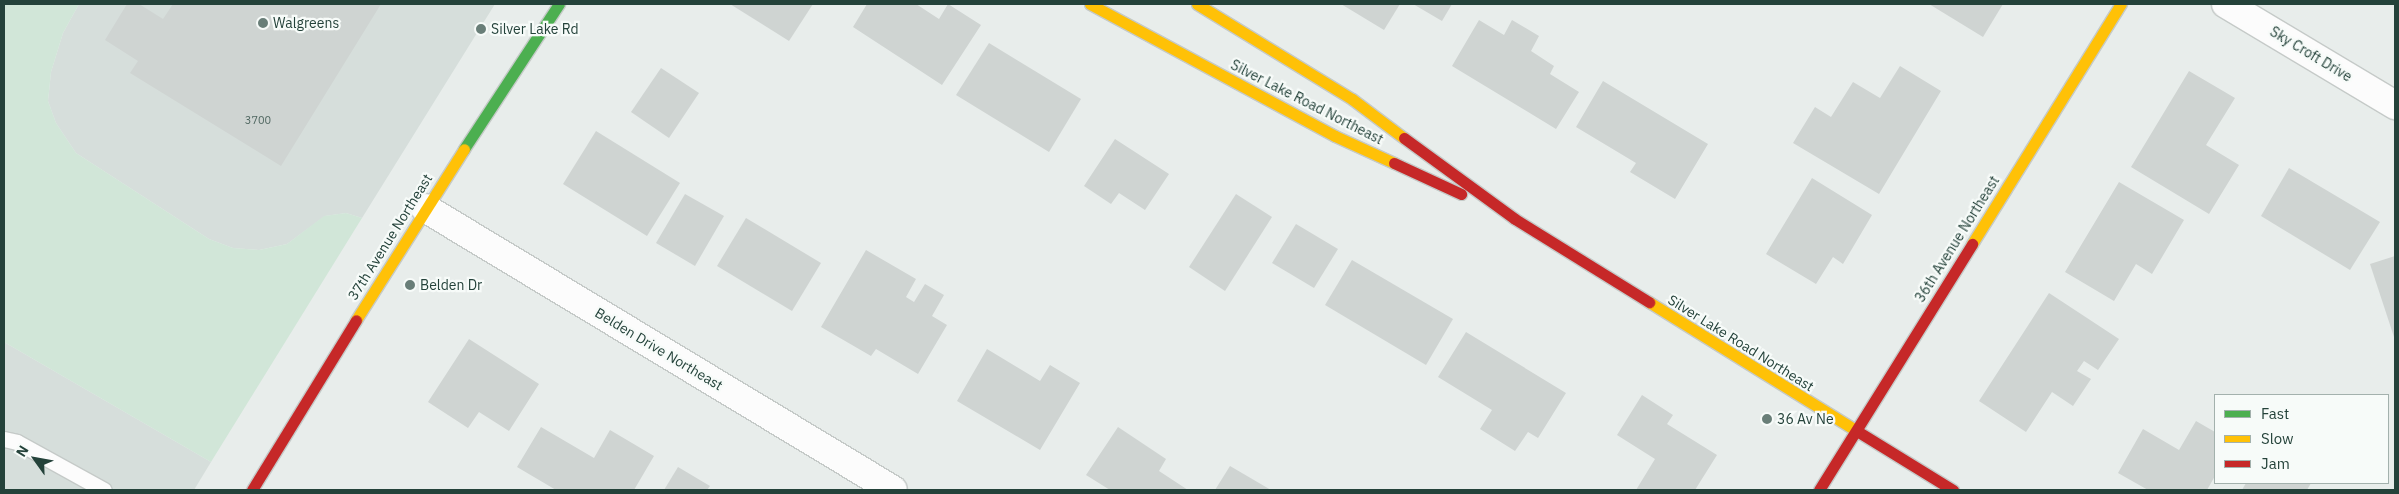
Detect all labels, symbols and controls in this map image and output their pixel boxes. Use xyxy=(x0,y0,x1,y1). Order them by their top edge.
place label: Walgreens xyxy=(273,15,339,31)
marker: Walgreens xyxy=(257,17,269,29)
place label: Silver Lake Rd xyxy=(491,21,579,37)
marker: Silver Lake Rd xyxy=(475,23,487,35)
street label: Sky Croft Drive xyxy=(2267,23,2355,85)
street label: Silver Lake Road Northeast xyxy=(1228,56,1386,148)
house number: 3700 xyxy=(245,113,271,127)
street label: 37th Avenue Northeast xyxy=(344,171,436,303)
street label: 36th Avenue Northeast xyxy=(1911,173,2003,305)
place label: Belden Dr xyxy=(420,277,482,293)
marker: Belden Dr xyxy=(404,279,416,291)
street label: Silver Lake Road Northeast xyxy=(1665,291,1817,395)
street label: Belden Drive Northeast xyxy=(592,304,726,394)
legend xyxy=(2214,394,2389,484)
text: Fast xyxy=(2261,404,2289,423)
place label: 36 Av Ne xyxy=(1777,411,1834,427)
marker: 36 Av Ne xyxy=(1761,413,1773,425)
text: Slow xyxy=(2261,429,2294,448)
north arrow xyxy=(10,434,60,484)
text: N xyxy=(12,442,33,460)
text: Jam xyxy=(2261,454,2290,473)

